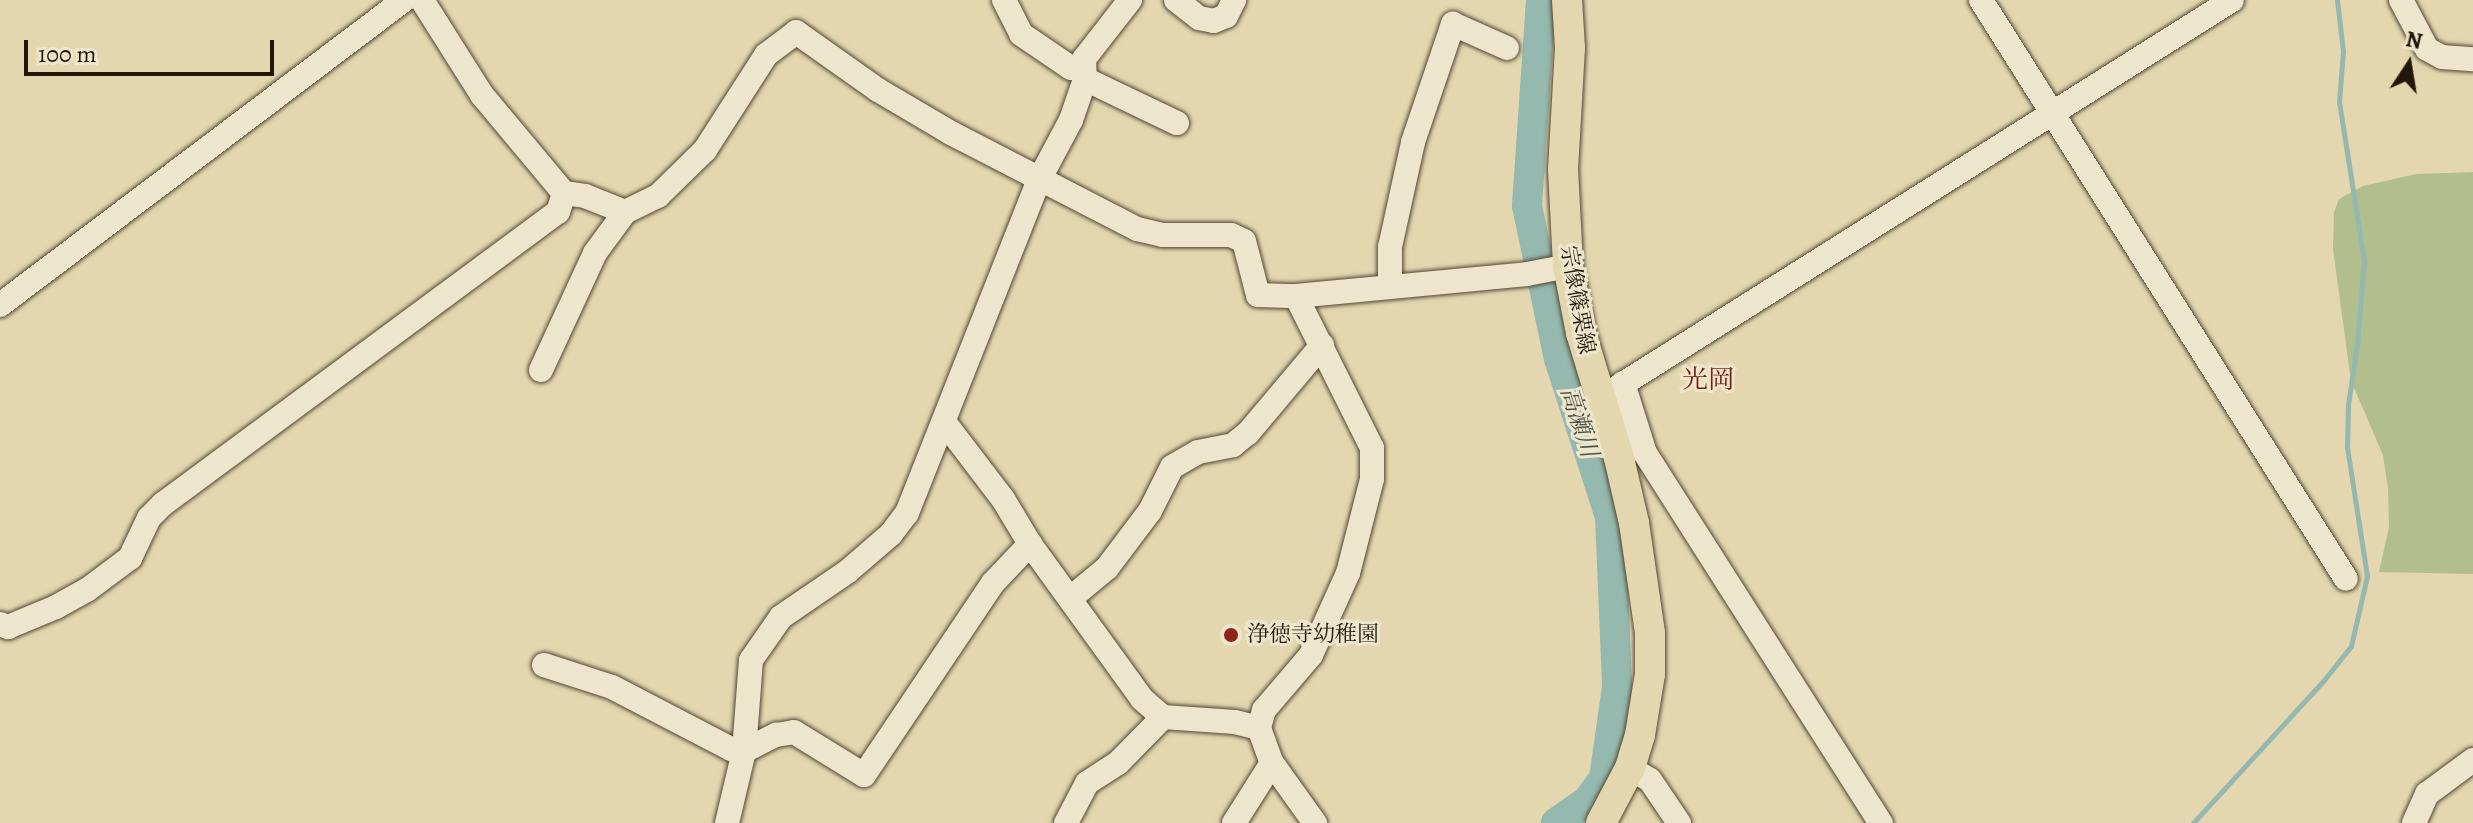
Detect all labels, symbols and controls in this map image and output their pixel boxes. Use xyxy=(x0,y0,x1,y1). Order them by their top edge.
scale bar xyxy=(28,24,278,74)
north arrow xyxy=(2369,24,2449,104)
text: N xyxy=(2403,24,2425,57)
text: 100 m xyxy=(38,38,97,70)
street label: 宗像篠栗線 xyxy=(1554,244,1600,356)
district label: 光岡 xyxy=(1682,364,1734,396)
water label: 高瀬川 xyxy=(1554,383,1604,461)
place label: 浄徳寺幼稚園 xyxy=(1247,622,1379,648)
marker: 浄徳寺幼稚園 xyxy=(1222,626,1240,644)

